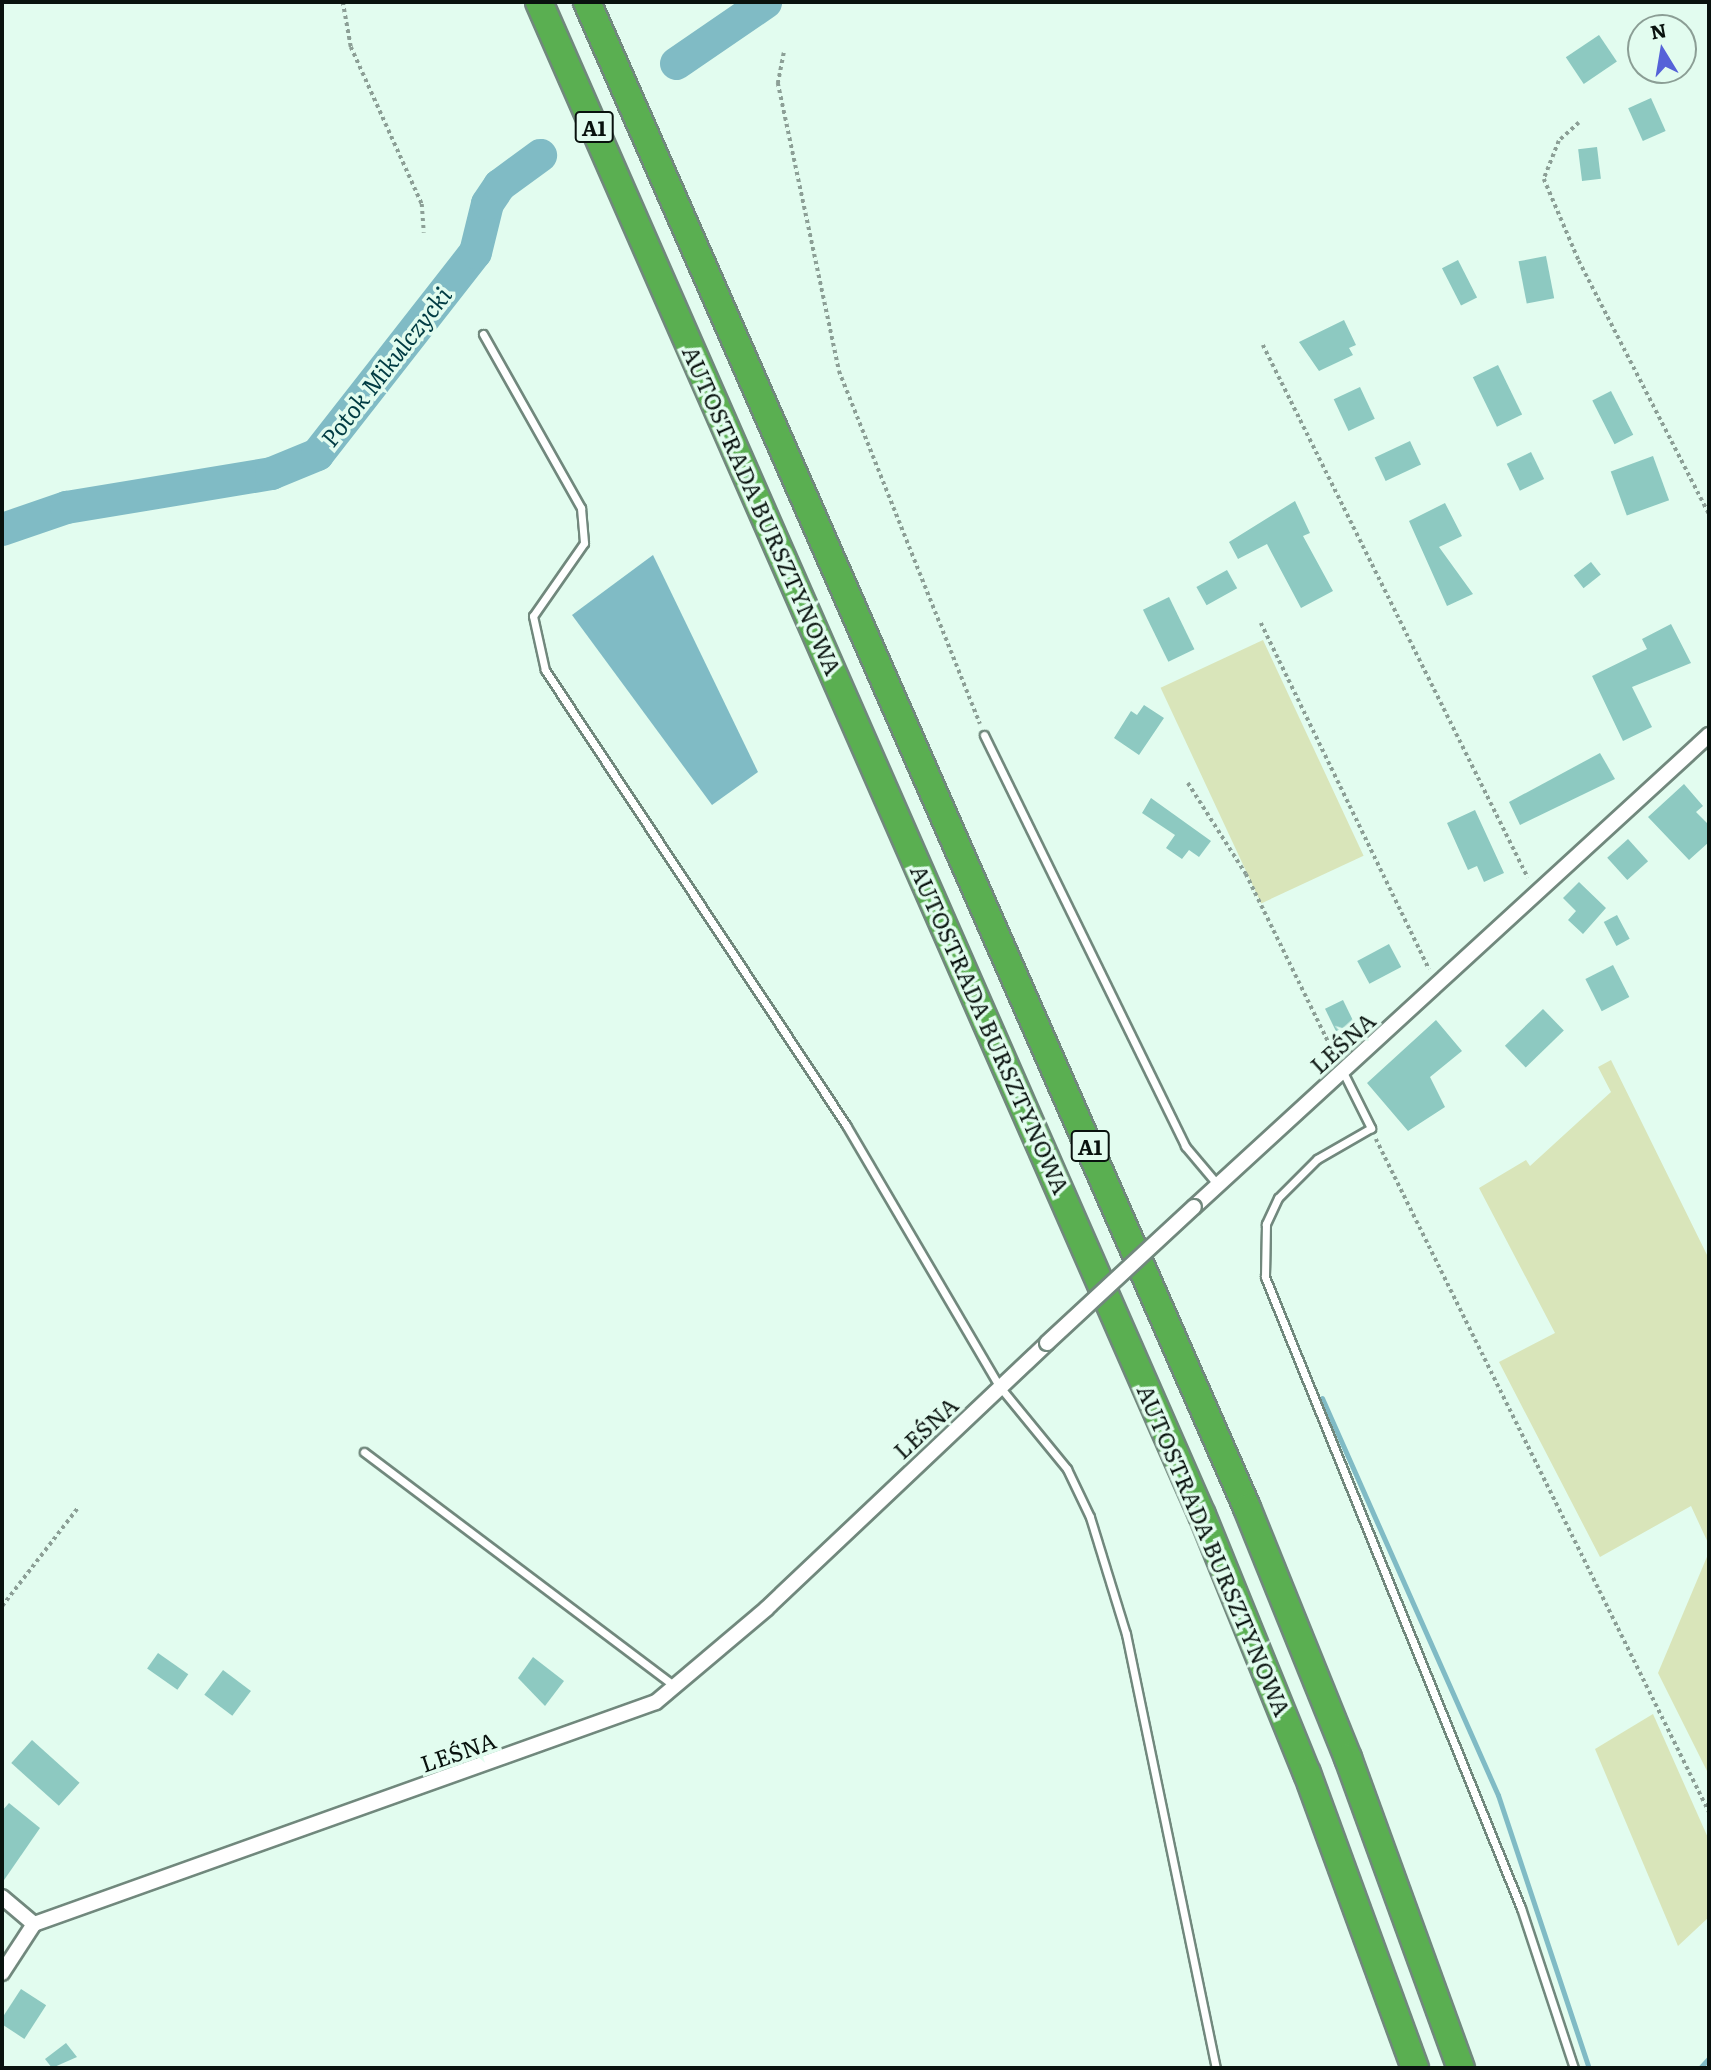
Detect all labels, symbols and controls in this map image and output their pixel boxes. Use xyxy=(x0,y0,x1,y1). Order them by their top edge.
north arrow xyxy=(1627,14,1697,84)
text: N xyxy=(1648,15,1669,46)
road number: A1 xyxy=(573,110,615,144)
water label: Potok Mikulczycki xyxy=(314,281,456,451)
street label: AUTOSTRADA BURSZTYNOWA xyxy=(678,341,848,679)
street label: AUTOSTRADA BURSZTYNOWA xyxy=(906,860,1076,1198)
street label: LEŚNA xyxy=(1304,1006,1380,1078)
road number: A1 xyxy=(1069,1128,1111,1164)
street label: AUTOSTRADA BURSZTYNOWA xyxy=(1132,1380,1298,1720)
street label: LEŚNA xyxy=(887,1390,963,1464)
street label: LEŚNA xyxy=(417,1725,499,1777)

